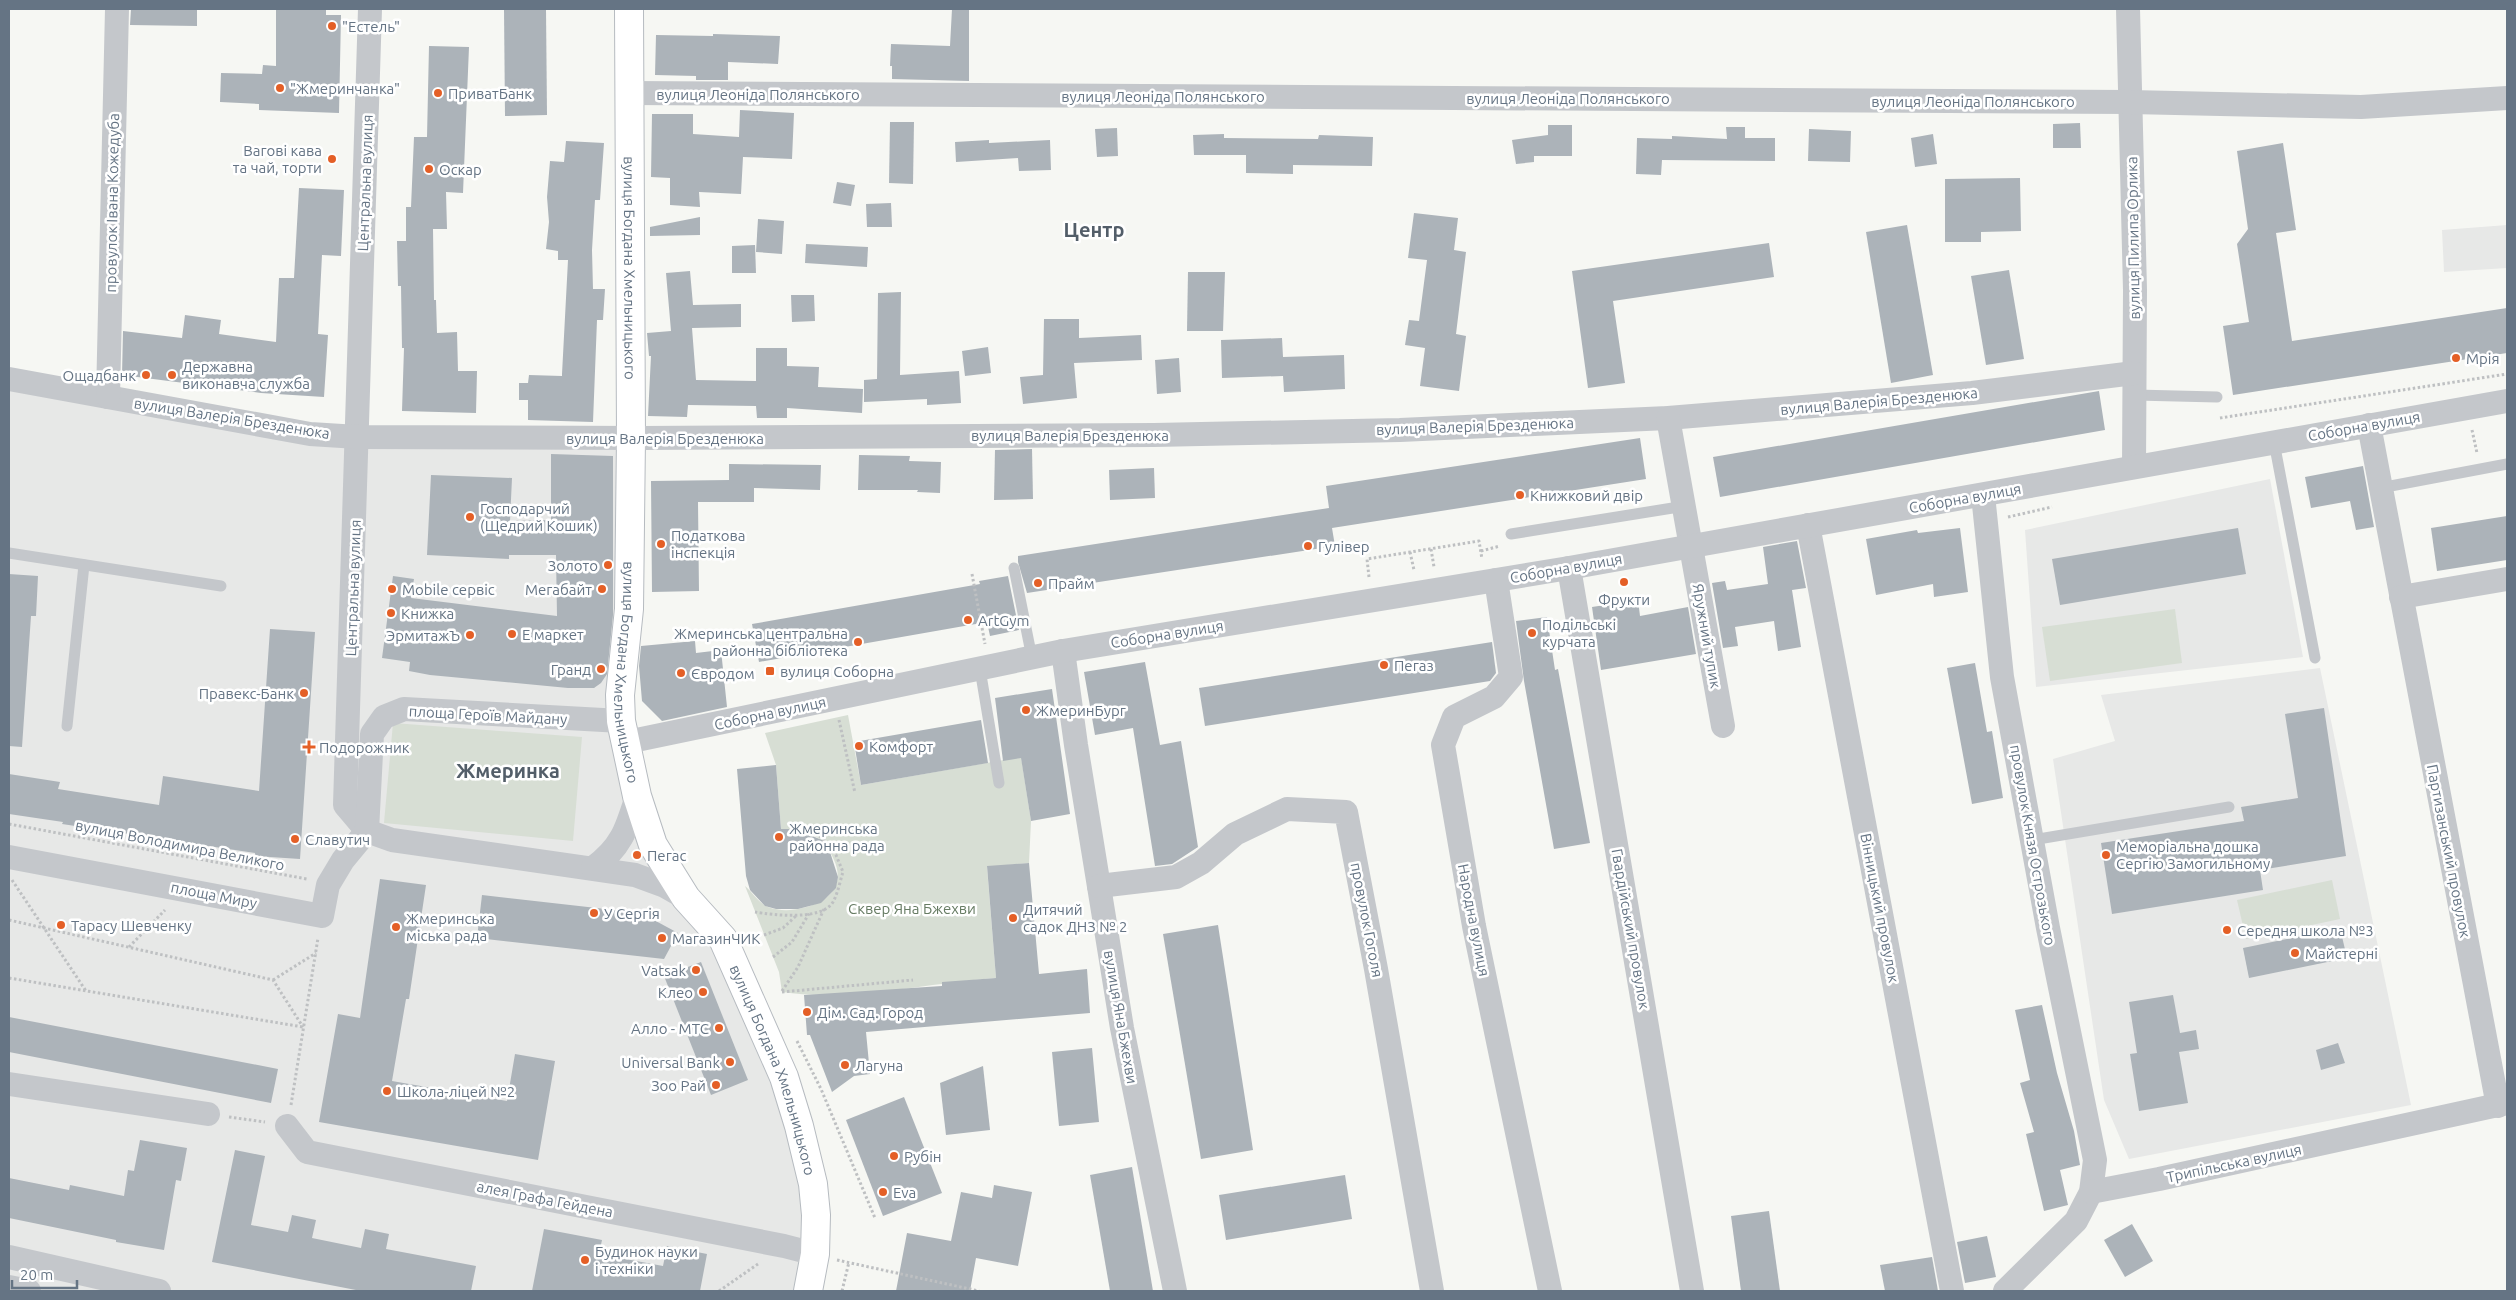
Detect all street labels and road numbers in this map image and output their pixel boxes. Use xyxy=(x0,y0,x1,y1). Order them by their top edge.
street label: вулиця Леоніда Полянського xyxy=(656,86,860,103)
street label: вулиця Леоніда Полянського xyxy=(1061,88,1265,105)
street label: вулиця Леоніда Полянського xyxy=(1466,90,1670,107)
street label: вулиця Леоніда Полянського xyxy=(1871,93,2075,110)
street label: провулок Івана Кожедуба xyxy=(102,113,122,293)
street label: Центральна вулиця xyxy=(354,114,376,252)
street label: вулиця Богдана Хмельницького xyxy=(621,156,639,380)
street label: вулиця Пилипа Орлика xyxy=(2123,156,2143,320)
street label: вулиця Валерія Брезденюка xyxy=(1780,384,1978,418)
street label: вулиця Валерія Брезденюка xyxy=(133,394,331,442)
street label: Соборна вулиця xyxy=(2306,408,2422,444)
street label: вулиця Валерія Брезденюка xyxy=(1376,414,1574,438)
street label: вулиця Валерія Брезденюка xyxy=(971,427,1169,444)
street label: вулиця Валерія Брезденюка xyxy=(566,430,764,447)
street label: Соборна вулиця xyxy=(1907,480,2023,516)
street label: Центральна вулиця xyxy=(342,519,364,657)
street label: Соборна вулиця xyxy=(1508,550,1624,586)
street label: вулиця Богдана Хмельницького xyxy=(611,561,642,785)
street label: Яружний тупик xyxy=(1689,582,1725,690)
street label: Соборна вулиця xyxy=(1109,617,1225,651)
street label: Соборна вулиця xyxy=(713,693,827,733)
street label: площа Героїв Майдану xyxy=(408,702,568,728)
street label: провулок Князя Острозького xyxy=(2007,743,2059,947)
street label: Партизанський провулок xyxy=(2424,763,2474,939)
street label: вулиця Володимира Великого xyxy=(74,816,286,874)
street label: Вінницький провулок xyxy=(1857,832,1903,984)
street label: Гвардійський провулок xyxy=(1608,847,1654,1011)
street label: провулок Гоголя xyxy=(1348,861,1386,979)
street label: Народна вулиця xyxy=(1455,862,1493,978)
street label: площа Миру xyxy=(169,878,259,912)
street label: вулиця Яна Бжехви xyxy=(1101,949,1141,1085)
street label: вулиця Богдана Хмельницького xyxy=(727,962,819,1177)
street label: Трипільська вулиця xyxy=(2165,1140,2303,1186)
street label: алея Графа Гейдена xyxy=(476,1177,614,1221)

